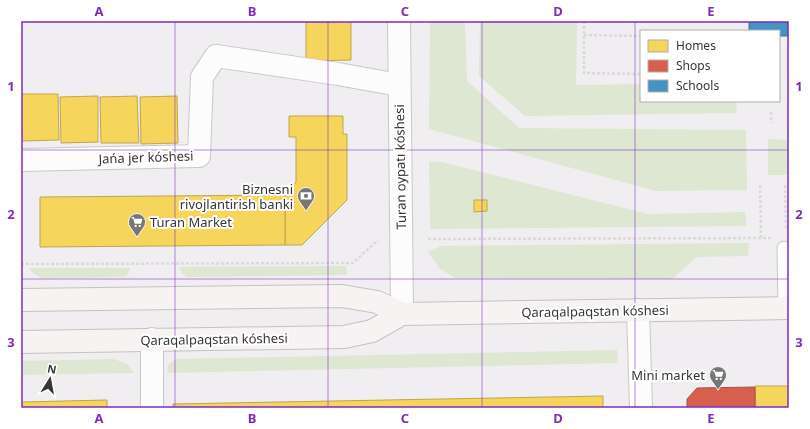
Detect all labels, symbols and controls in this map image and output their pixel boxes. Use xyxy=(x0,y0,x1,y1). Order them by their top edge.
text: A xyxy=(95,2,104,20)
text: B xyxy=(248,2,256,20)
text: C xyxy=(401,2,409,20)
text: D xyxy=(553,2,563,20)
text: E xyxy=(707,2,715,20)
legend xyxy=(640,30,780,102)
text: Homes xyxy=(676,37,716,54)
text: Shops xyxy=(676,57,711,74)
text: 1 xyxy=(7,77,15,95)
text: Schools xyxy=(676,77,719,94)
text: 1 xyxy=(795,77,803,95)
street label: Turan oypatı kóshesi xyxy=(390,104,410,230)
street label: Jańa jer kóshesi xyxy=(96,146,194,168)
place label: Biznesni rivojlantirish banki xyxy=(180,180,293,213)
bank icon: Biznesni rivojlantirish banki xyxy=(296,186,316,211)
text: 2 xyxy=(7,205,15,223)
text: 2 xyxy=(795,205,803,223)
supermarket icon: Turan Market xyxy=(127,212,147,237)
place label: Turan Market xyxy=(150,213,232,231)
street label: Qaraqalpaqstan kóshesi xyxy=(521,301,669,321)
street label: Qaraqalpaqstan kóshesi xyxy=(140,329,288,349)
text: 3 xyxy=(7,333,15,351)
text: 3 xyxy=(795,333,803,351)
north arrow xyxy=(30,359,70,399)
text: N xyxy=(46,360,58,377)
supermarket icon: Mini market xyxy=(708,365,728,390)
place label: Mini market xyxy=(631,366,705,384)
text: A xyxy=(95,409,104,427)
text: B xyxy=(248,409,256,427)
text: C xyxy=(401,409,409,427)
text: D xyxy=(553,409,563,427)
text: E xyxy=(707,409,715,427)

